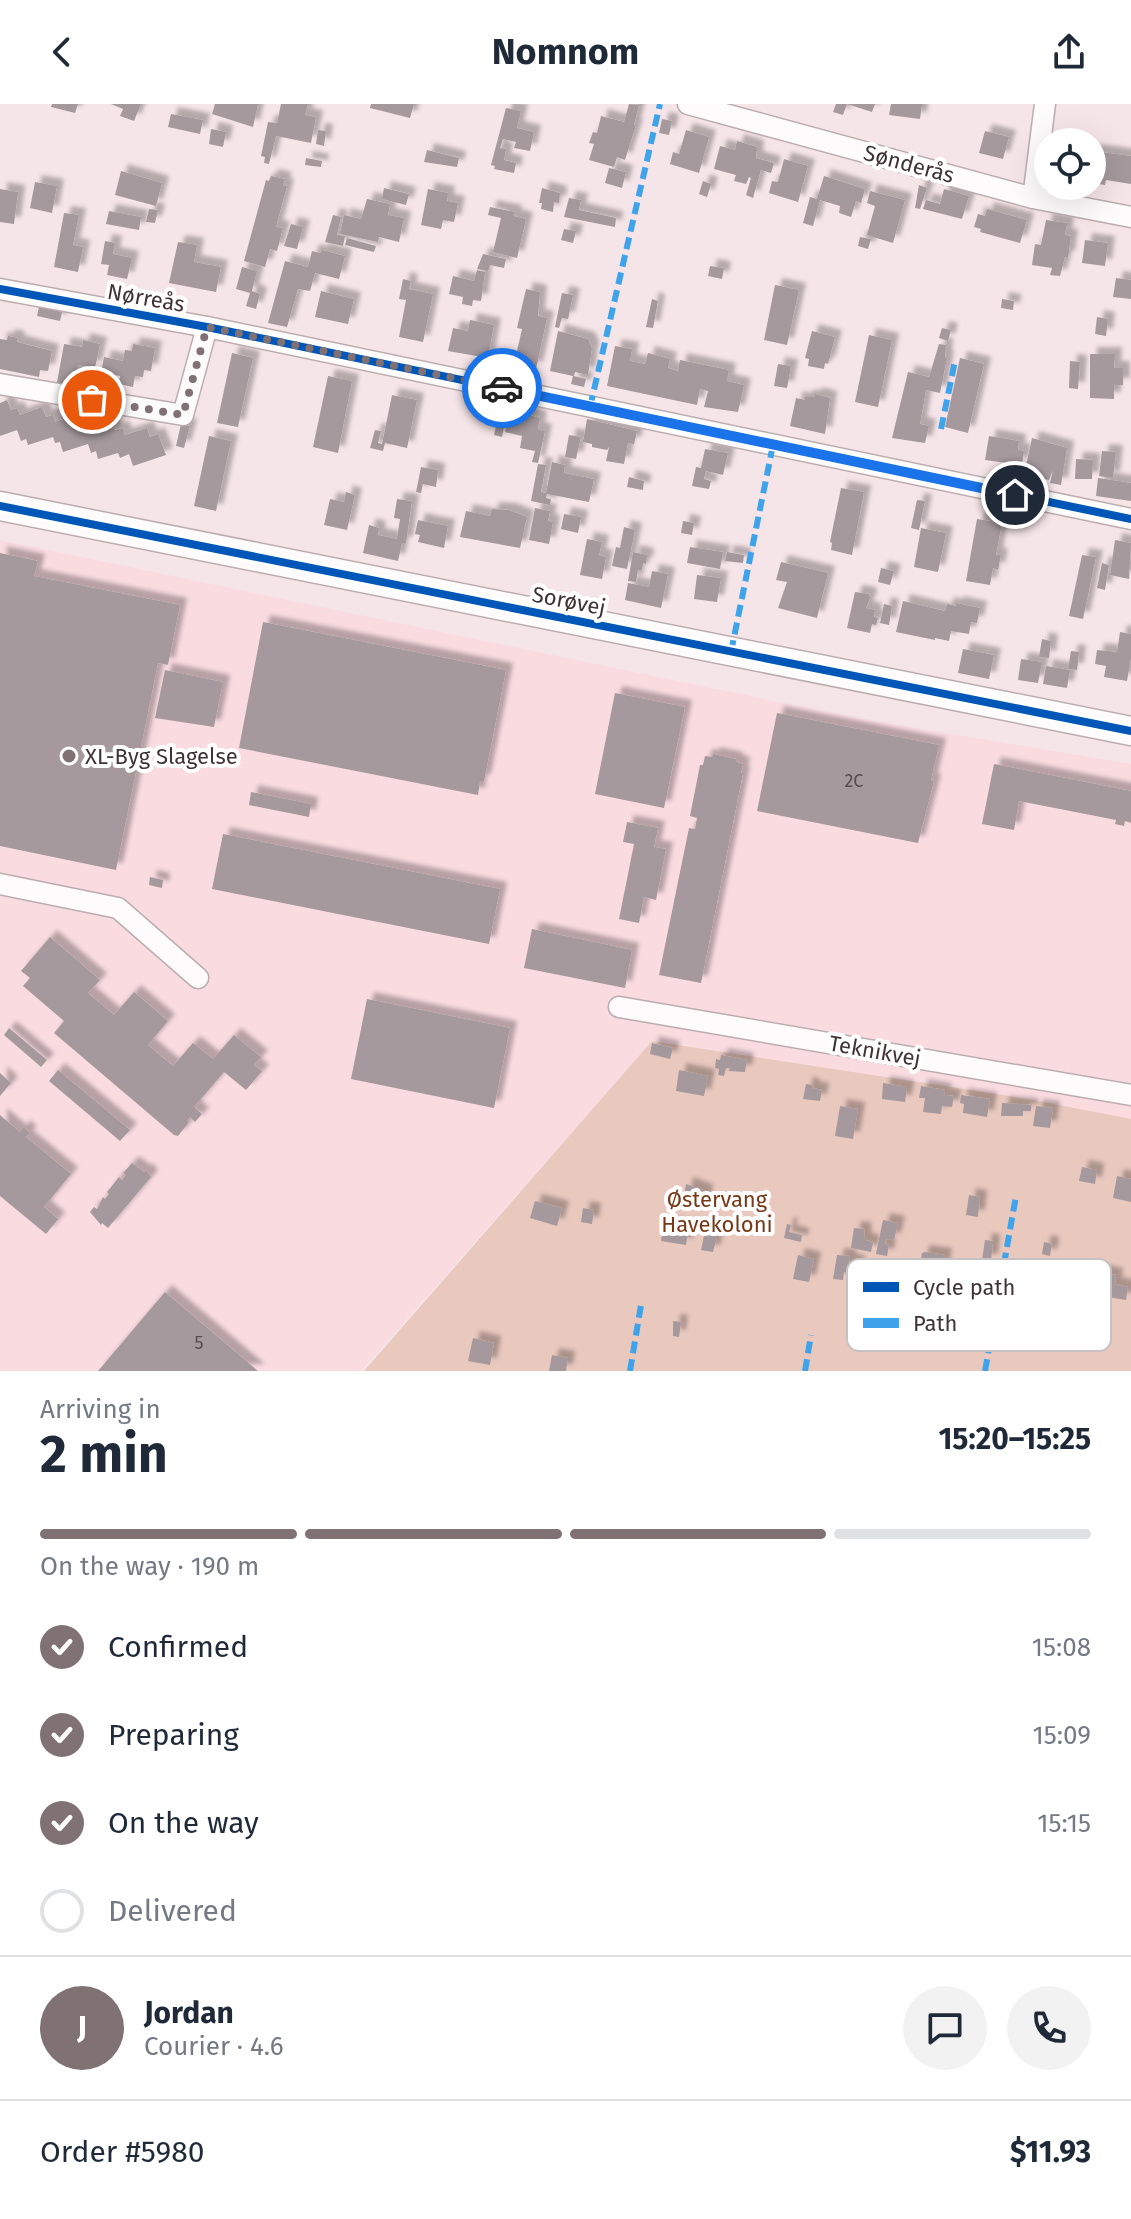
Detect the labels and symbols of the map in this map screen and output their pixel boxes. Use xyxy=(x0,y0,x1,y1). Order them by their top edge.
street label: Sønderås xyxy=(861,139,957,189)
street label: Nørreås xyxy=(105,278,187,318)
courier xyxy=(462,348,542,428)
pin xyxy=(58,366,126,434)
pin xyxy=(981,461,1049,529)
street label: Sorøvej xyxy=(530,581,608,621)
place label: XL-Byg Slagelse xyxy=(85,743,238,770)
marker: XL-Byg Slagelse xyxy=(60,747,78,765)
house number: 2C xyxy=(845,770,863,792)
street label: Teknikvej xyxy=(827,1030,923,1072)
park label: Østervang Havekoloni xyxy=(661,1186,773,1238)
legend xyxy=(847,1259,1111,1351)
text: Cycle path xyxy=(913,1274,1015,1301)
text: Path xyxy=(913,1310,957,1337)
house number: 5 xyxy=(194,1332,204,1354)

